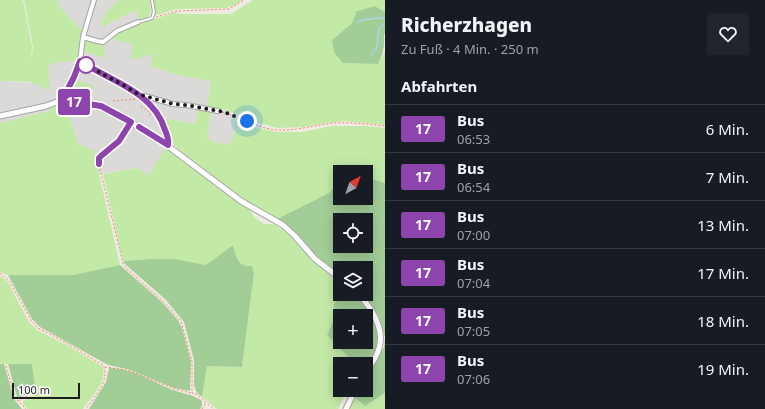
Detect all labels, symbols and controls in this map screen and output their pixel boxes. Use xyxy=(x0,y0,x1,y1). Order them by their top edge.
text: Richerzhagen xyxy=(401,12,532,38)
button: heart xyxy=(707,13,749,55)
text: Zu Fuß · 4 Min. · 250 m xyxy=(401,40,539,58)
unlabelled marker xyxy=(77,56,95,74)
text: Abfahrten xyxy=(401,76,477,96)
line badge: 17 xyxy=(56,89,92,115)
text: 17 xyxy=(66,92,82,111)
text: Bus xyxy=(457,110,484,130)
your location xyxy=(237,111,257,131)
text: 17 xyxy=(415,119,431,138)
text: 6 Min. xyxy=(706,119,749,139)
text: 06:53 xyxy=(457,130,490,148)
text: Bus xyxy=(457,158,484,178)
north arrow xyxy=(333,165,373,205)
map controls xyxy=(333,165,373,397)
text: 17 xyxy=(415,167,431,186)
text: 7 Min. xyxy=(706,167,749,187)
text: 06:54 xyxy=(457,178,490,196)
text: Bus xyxy=(457,206,484,226)
button: locate xyxy=(333,213,373,253)
text: 17 xyxy=(415,215,431,234)
text: 13 Min. xyxy=(697,215,749,235)
text: 07:00 xyxy=(457,226,490,244)
text: Bus xyxy=(457,254,484,274)
button: layers xyxy=(333,261,373,301)
text: 17 xyxy=(415,263,431,282)
text: 17 Min. xyxy=(697,263,749,283)
text: 07:04 xyxy=(457,274,490,292)
text: Bus xyxy=(457,302,484,322)
button: + xyxy=(333,309,373,349)
text: 17 xyxy=(415,311,431,330)
text: 18 Min. xyxy=(697,311,749,331)
text: 07:05 xyxy=(457,322,490,340)
text: Bus xyxy=(457,350,484,370)
button: − xyxy=(333,357,373,397)
text: 17 xyxy=(415,359,431,378)
text: 19 Min. xyxy=(697,359,749,379)
text: 07:06 xyxy=(457,370,490,388)
scale bar xyxy=(12,381,80,400)
text: 100 m xyxy=(18,382,50,397)

